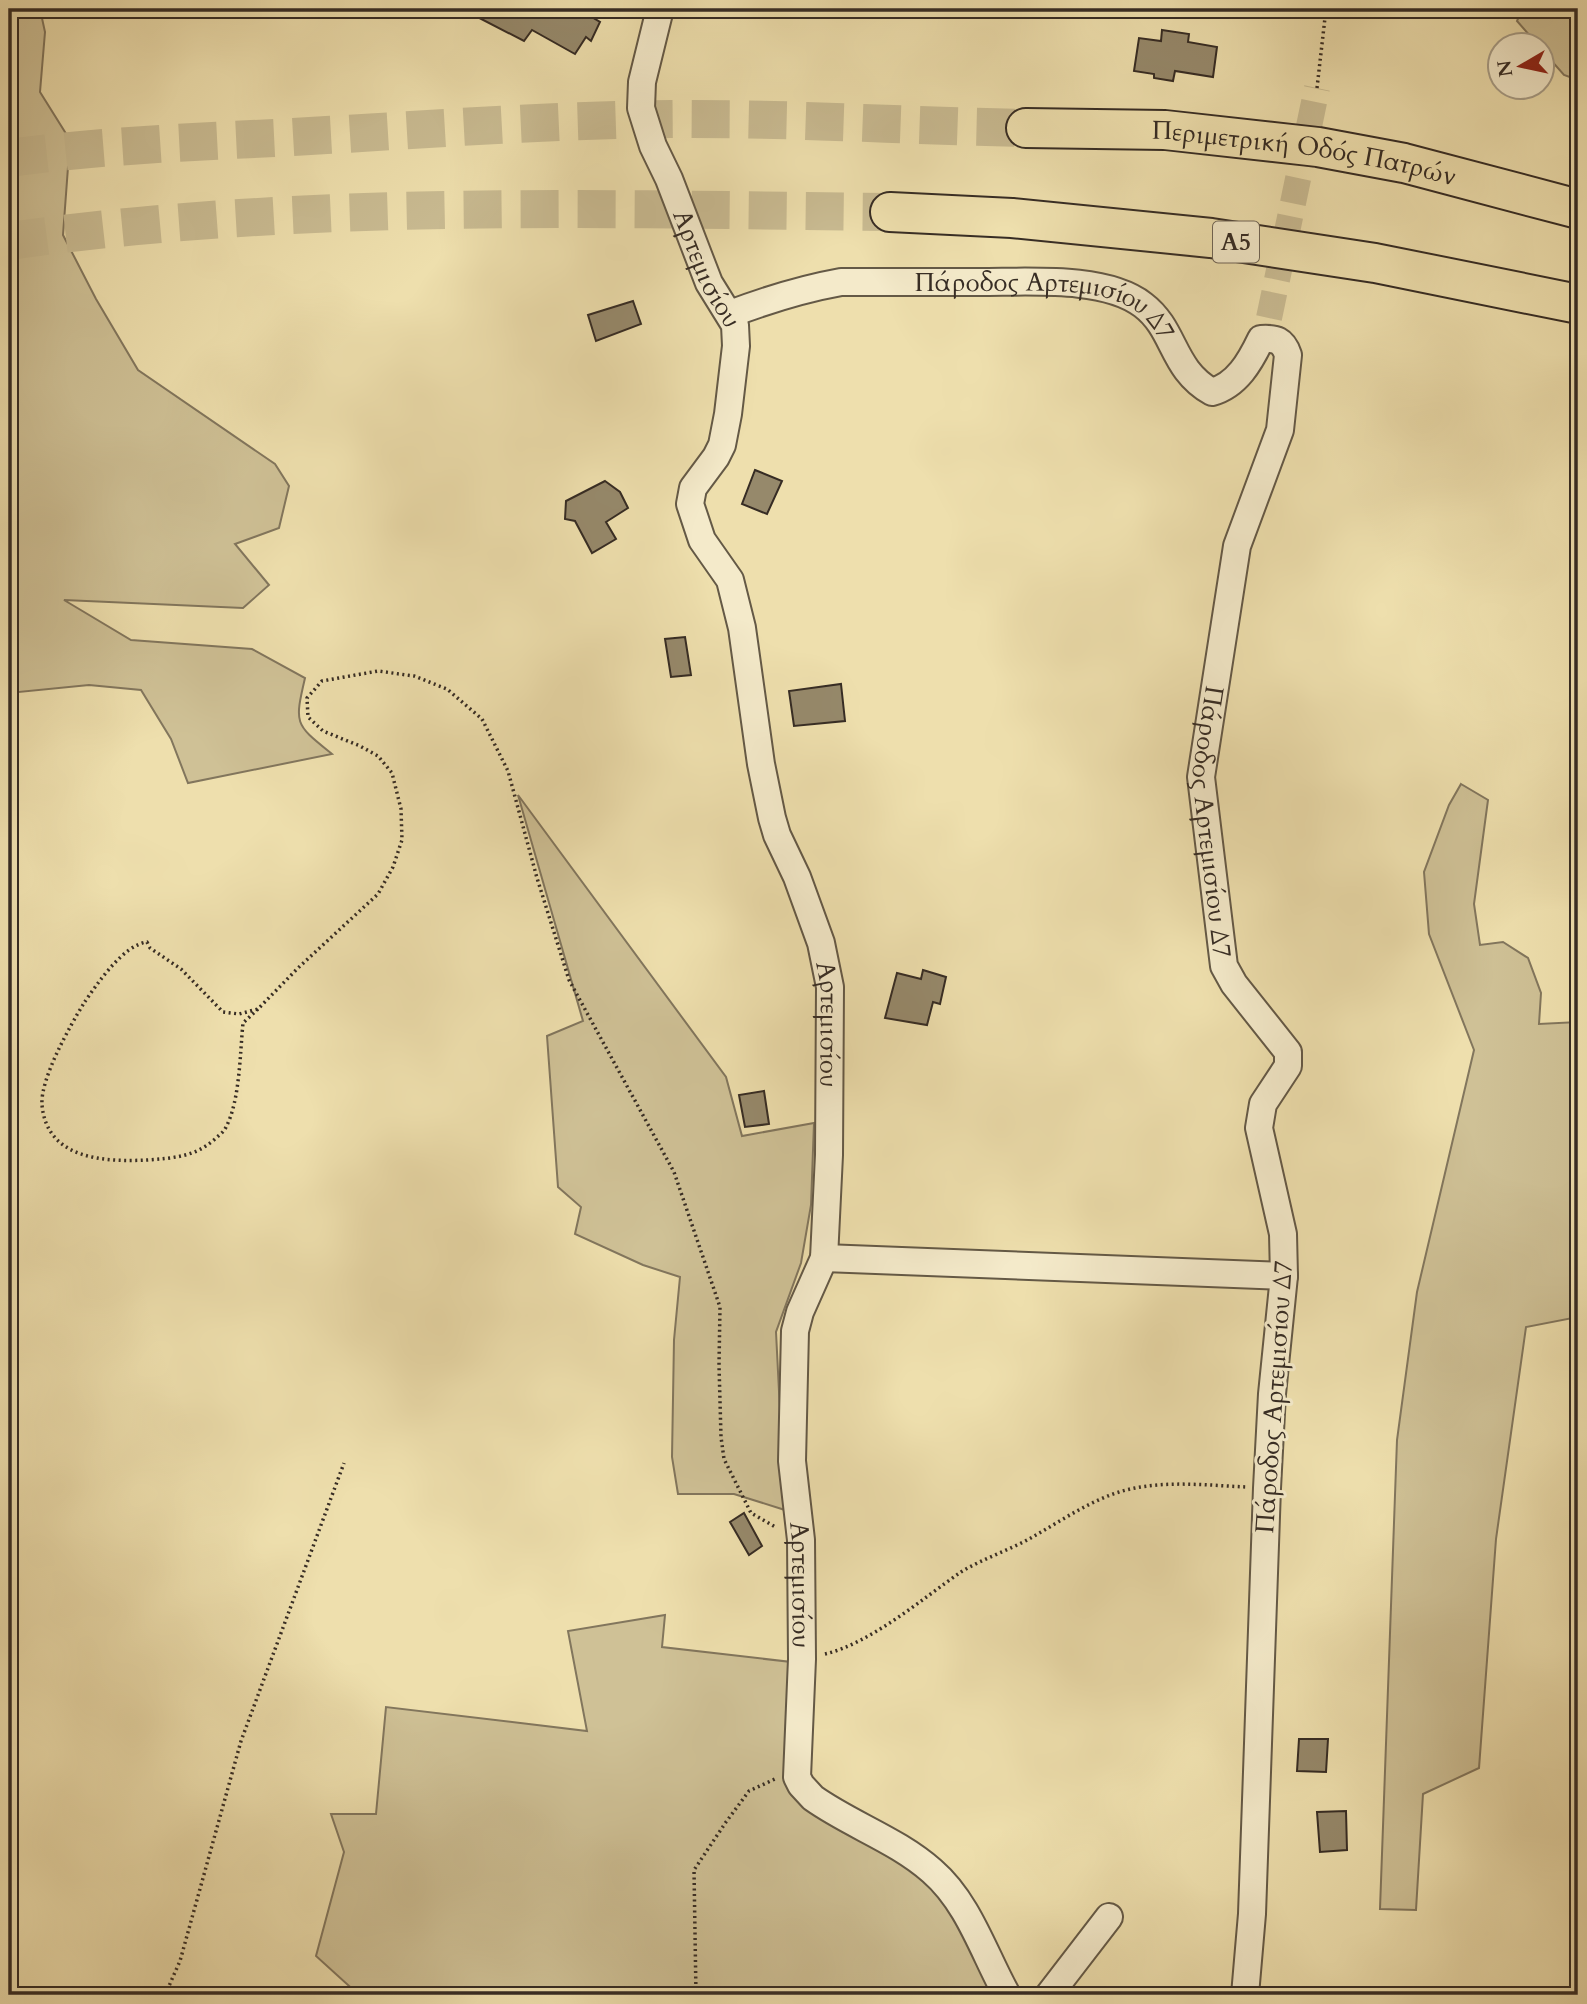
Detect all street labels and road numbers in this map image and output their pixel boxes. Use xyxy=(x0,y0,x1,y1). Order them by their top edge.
street label: Περιμετρική Οδός Πατρών xyxy=(1152,112,1460,194)
street label: Αρτεμισίου xyxy=(665,204,750,334)
road number: Α5 xyxy=(1213,222,1259,262)
street label: Πάροδος Αρτεμισίου Δ7 xyxy=(914,264,1184,345)
street label: Πάροδος Αρτεμισίου Δ7 xyxy=(1184,683,1240,960)
street label: Αρτεμισίου xyxy=(808,958,848,1088)
street label: Πάροδος Αρτεμισίου Δ7 xyxy=(1247,1259,1301,1535)
street label: Αρτεμισίου xyxy=(781,1519,819,1648)

